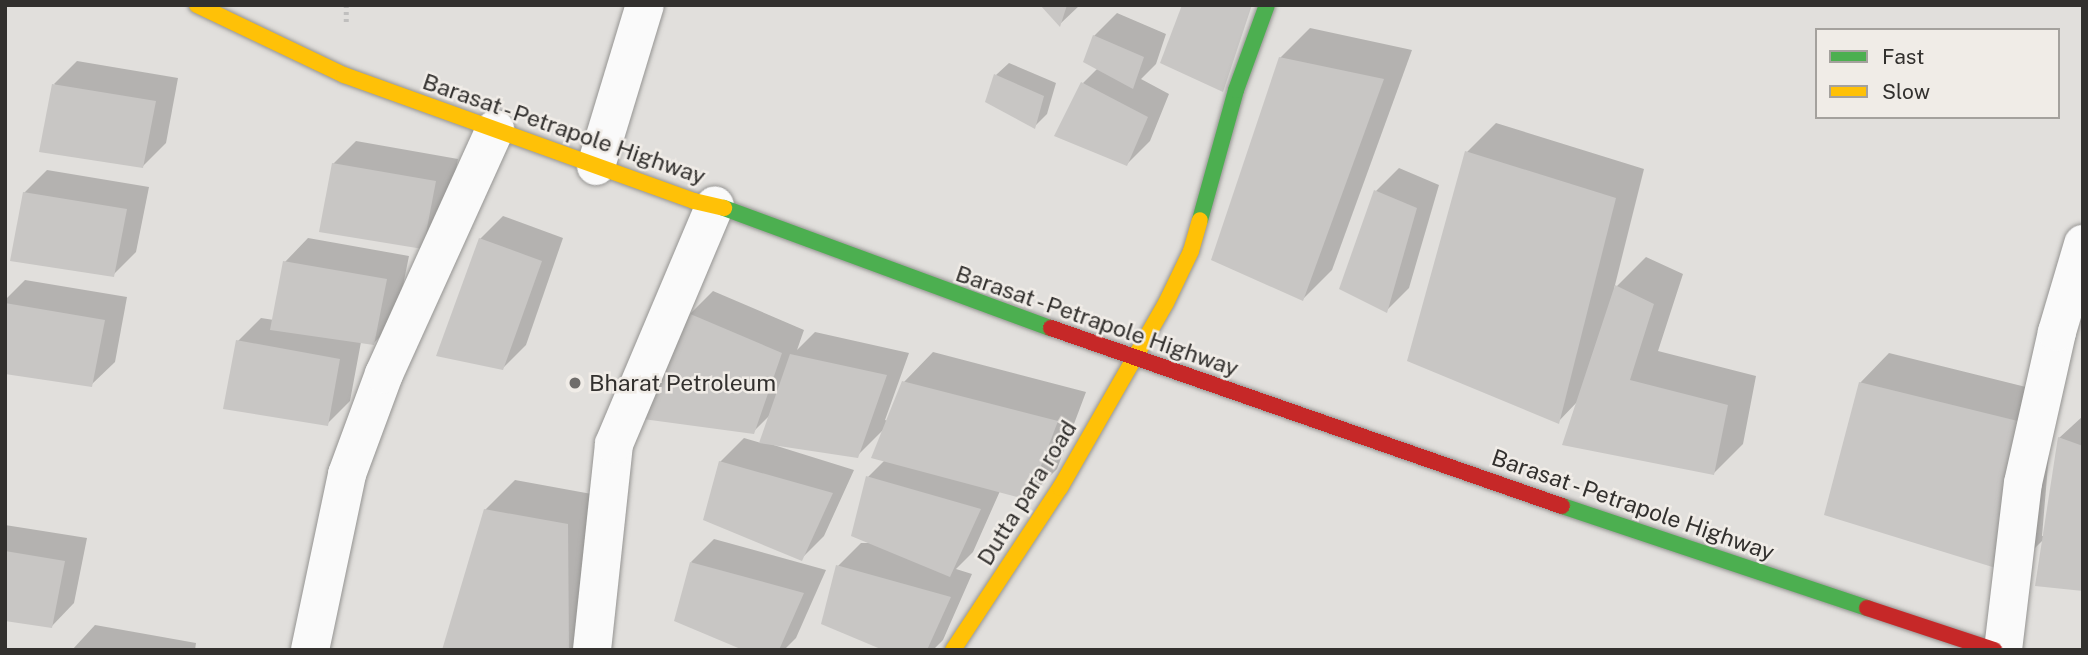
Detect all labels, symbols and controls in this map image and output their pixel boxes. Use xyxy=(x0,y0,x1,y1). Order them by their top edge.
legend xyxy=(1815,28,2060,119)
text: Fast xyxy=(1882,44,1924,69)
street label: Barasat - Petrapole Highway xyxy=(416,67,712,191)
text: Slow xyxy=(1882,79,1930,104)
street label: Barasat - Petrapole Highway xyxy=(949,259,1245,383)
place label: Bharat Petroleum xyxy=(589,369,776,397)
marker: Bharat Petroleum xyxy=(567,375,583,391)
street label: Dutta para road xyxy=(971,415,1083,571)
street label: Barasat - Petrapole Highway xyxy=(1485,443,1781,567)

